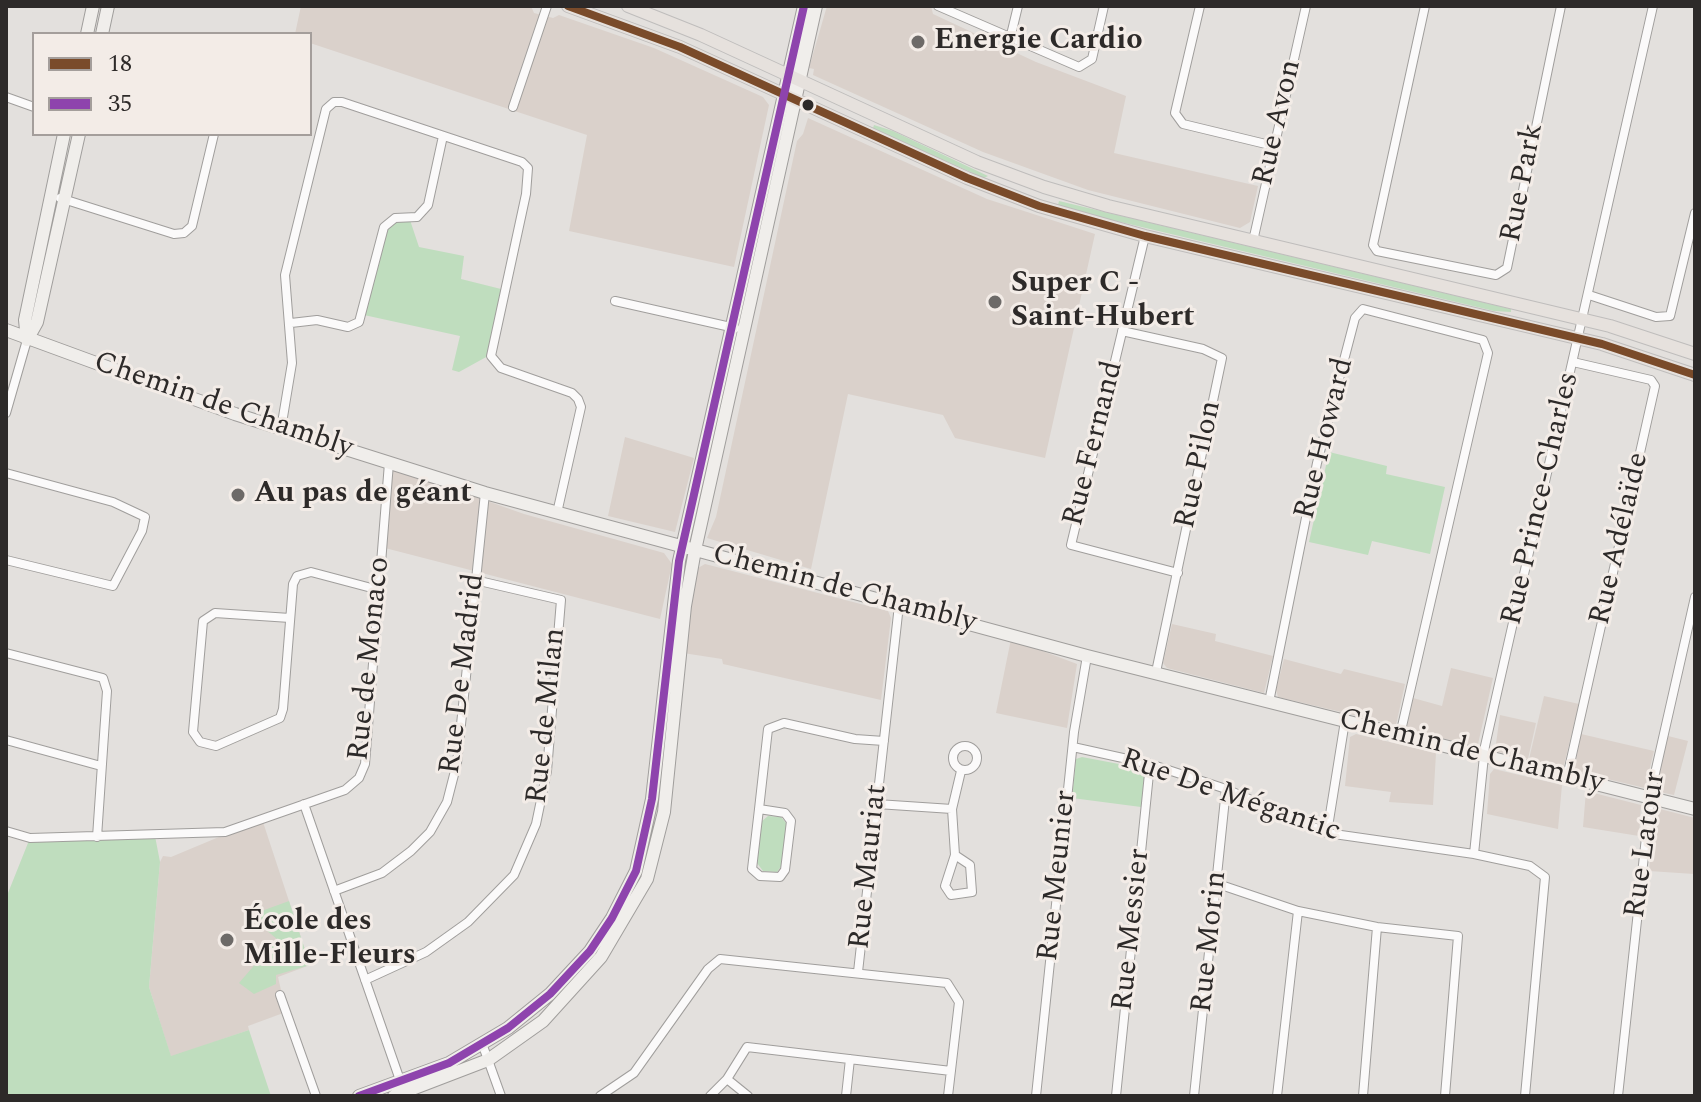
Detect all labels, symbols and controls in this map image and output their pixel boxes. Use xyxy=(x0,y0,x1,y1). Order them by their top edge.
place label: Energie Cardio xyxy=(934,24,1143,60)
legend xyxy=(32,32,312,136)
marker: Energie Cardio xyxy=(909,33,927,51)
text: 18 xyxy=(108,46,132,82)
street label: Rue Avon xyxy=(1247,57,1311,189)
text: 35 xyxy=(108,86,132,122)
unlabelled marker xyxy=(800,97,816,113)
street label: Rue Park xyxy=(1495,120,1553,246)
place label: Super C - Saint-Hubert xyxy=(1011,267,1195,338)
marker: Super C - Saint-Hubert xyxy=(986,293,1004,311)
street label: Chemin de Chambly xyxy=(89,346,357,468)
street label: Rue Howard xyxy=(1289,355,1363,523)
street label: Rue Fernand xyxy=(1057,358,1133,530)
street label: Rue Prince-Charles xyxy=(1495,369,1589,629)
street label: Rue Pilon xyxy=(1169,398,1231,532)
street label: Rue Adélaïde xyxy=(1584,449,1658,629)
place label: Au pas de géant xyxy=(254,477,472,513)
marker: Au pas de géant xyxy=(229,486,247,504)
street label: Chemin de Chambly xyxy=(708,537,980,643)
street label: Rue de Monaco xyxy=(342,555,400,763)
street label: Rue De Madrid xyxy=(434,571,494,777)
street label: Rue de Milan xyxy=(521,626,575,806)
street label: Chemin de Chambly xyxy=(1335,703,1607,803)
street label: Rue De Mégantic xyxy=(1115,743,1345,851)
street label: Rue Latour xyxy=(1619,769,1675,921)
street label: Rue Mauriat xyxy=(843,783,897,951)
street label: Rue Meunier xyxy=(1032,789,1086,963)
street label: Rue Messier xyxy=(1107,847,1159,1013)
street label: Rue Morin xyxy=(1186,869,1236,1015)
place label: École des Mille-Fleurs xyxy=(243,905,416,976)
marker: École des Mille-Fleurs xyxy=(218,931,236,949)

